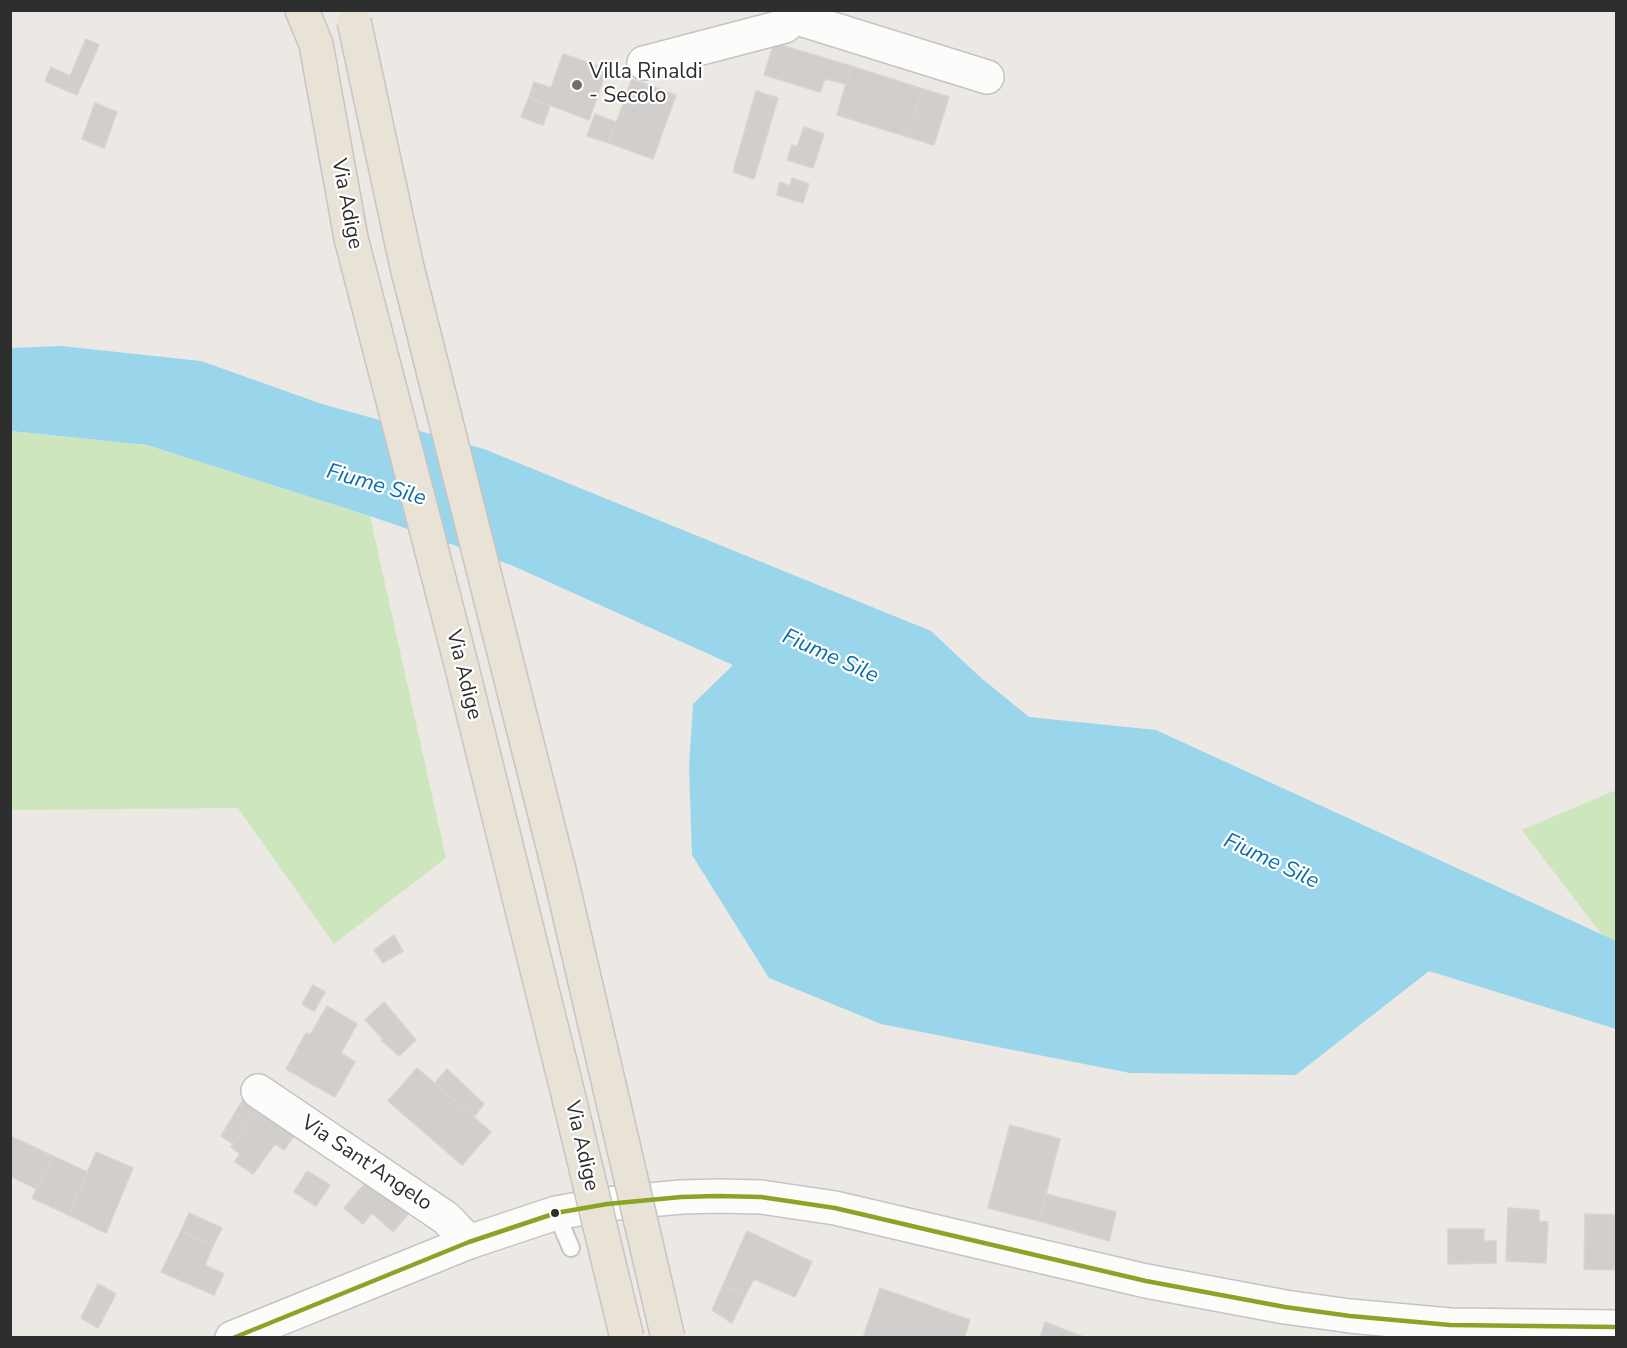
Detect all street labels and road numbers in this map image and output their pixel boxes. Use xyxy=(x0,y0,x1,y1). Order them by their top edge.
street label: Via Adige xyxy=(325,157,367,251)
street label: Via Adige xyxy=(440,627,486,723)
street label: Via Adige xyxy=(558,1099,604,1193)
street label: Via Sant'Angelo xyxy=(296,1111,436,1217)

